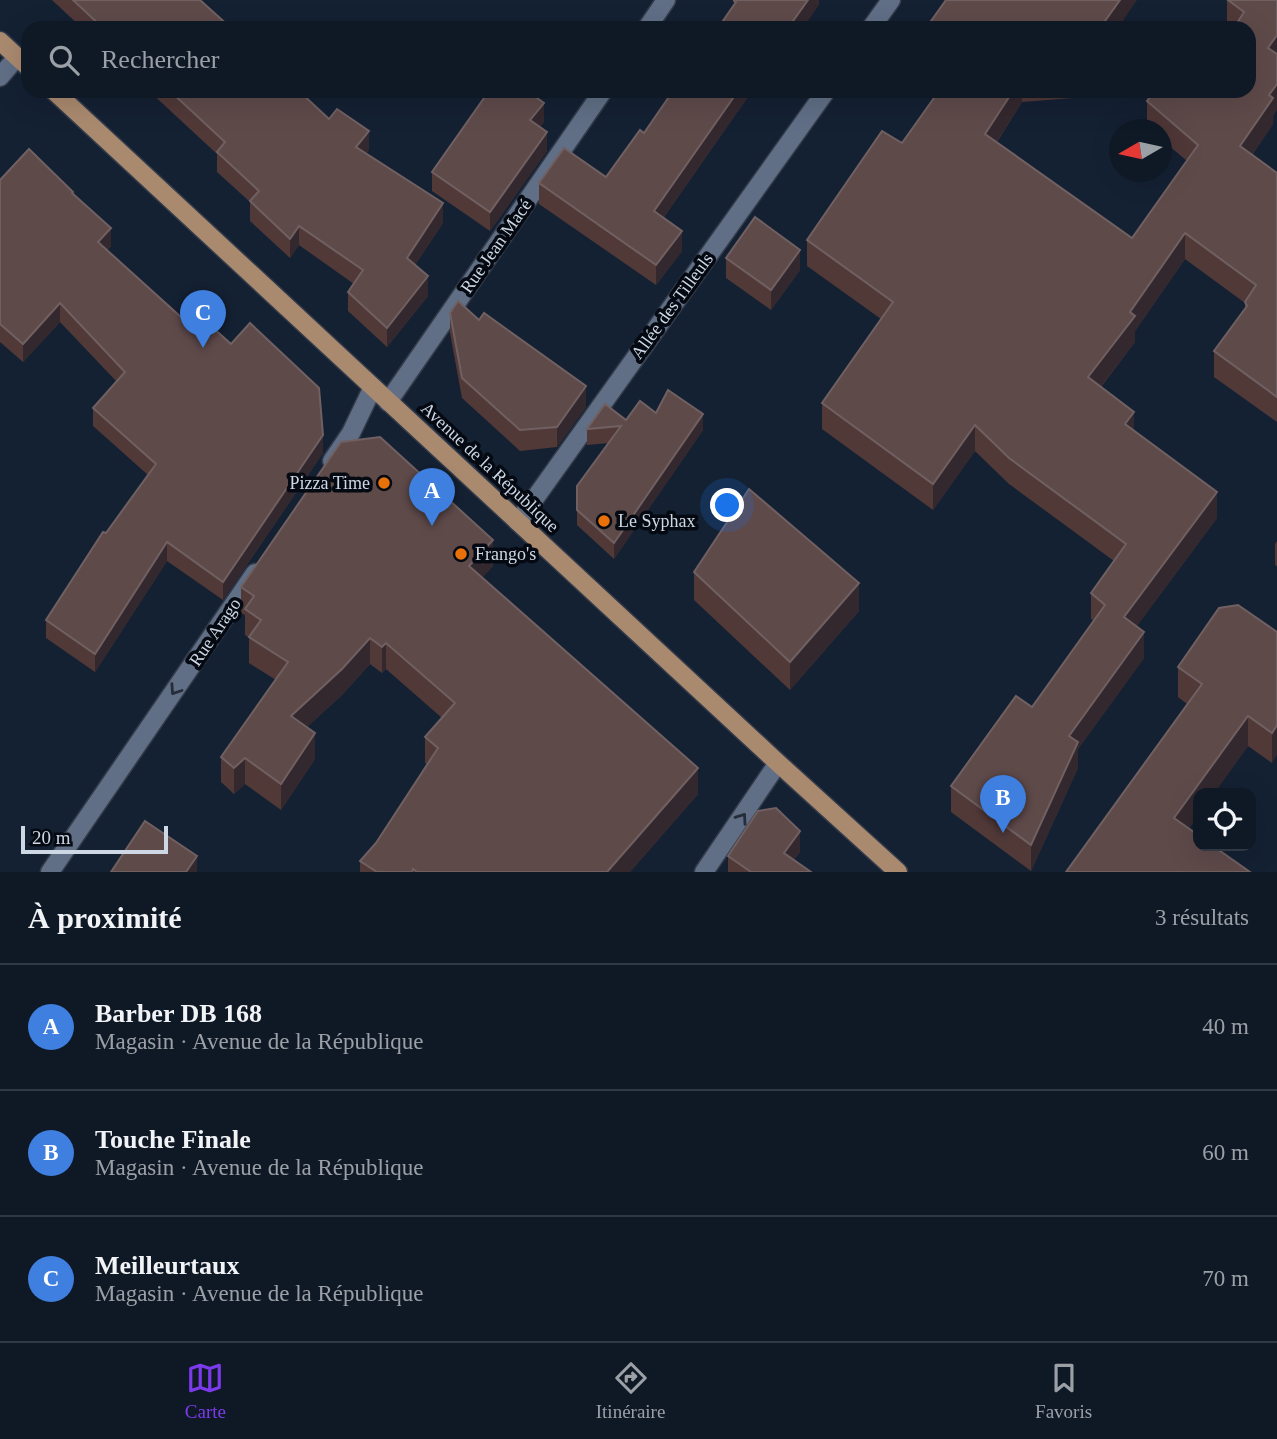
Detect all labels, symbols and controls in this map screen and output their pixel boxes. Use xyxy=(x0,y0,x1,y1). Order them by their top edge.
search box xyxy=(21,21,1256,98)
icon: search xyxy=(45,41,83,79)
text: Rechercher xyxy=(101,45,219,74)
north arrow xyxy=(1109,119,1172,182)
street label: Rue Jean Macé xyxy=(456,195,536,297)
street label: Allée des Tilleuls xyxy=(627,249,717,363)
pin: C xyxy=(180,290,226,348)
street label: Avenue de la République xyxy=(416,397,564,537)
pin: A xyxy=(409,468,455,526)
place label: Pizza Time xyxy=(289,473,370,493)
marker: Pizza Time xyxy=(376,475,392,491)
your location xyxy=(710,488,744,522)
place label: Le Syphax xyxy=(618,511,695,531)
marker: Le Syphax xyxy=(596,513,612,529)
place label: Frango's xyxy=(475,544,536,564)
marker: Frango's xyxy=(453,546,469,562)
street label: Rue Arago xyxy=(185,594,245,670)
one-way arrow xyxy=(171,682,183,695)
pin: B xyxy=(980,775,1026,833)
map controls xyxy=(1193,788,1256,851)
button: locate xyxy=(1193,788,1256,851)
one-way arrow xyxy=(734,813,746,826)
scale bar xyxy=(21,823,168,855)
text: 20 m xyxy=(32,827,71,848)
text: À proximité xyxy=(28,901,182,934)
text: 3 résultats xyxy=(1155,905,1249,930)
text: Barber DB 168 xyxy=(95,999,262,1028)
text: A xyxy=(43,1014,59,1039)
text: 40 m xyxy=(1202,1014,1249,1039)
text: Magasin · Avenue de la République xyxy=(95,1029,424,1054)
text: Touche Finale xyxy=(95,1125,251,1154)
text: B xyxy=(43,1140,59,1165)
text: 60 m xyxy=(1202,1140,1249,1165)
text: Magasin · Avenue de la République xyxy=(95,1155,424,1180)
text: Meilleurtaux xyxy=(95,1251,239,1280)
text: C xyxy=(43,1266,59,1291)
text: 70 m xyxy=(1202,1266,1249,1291)
text: Magasin · Avenue de la République xyxy=(95,1281,424,1306)
tab: Carte xyxy=(185,1359,226,1423)
tab: Itinéraire xyxy=(596,1359,665,1423)
tab: Favoris xyxy=(1035,1359,1092,1423)

